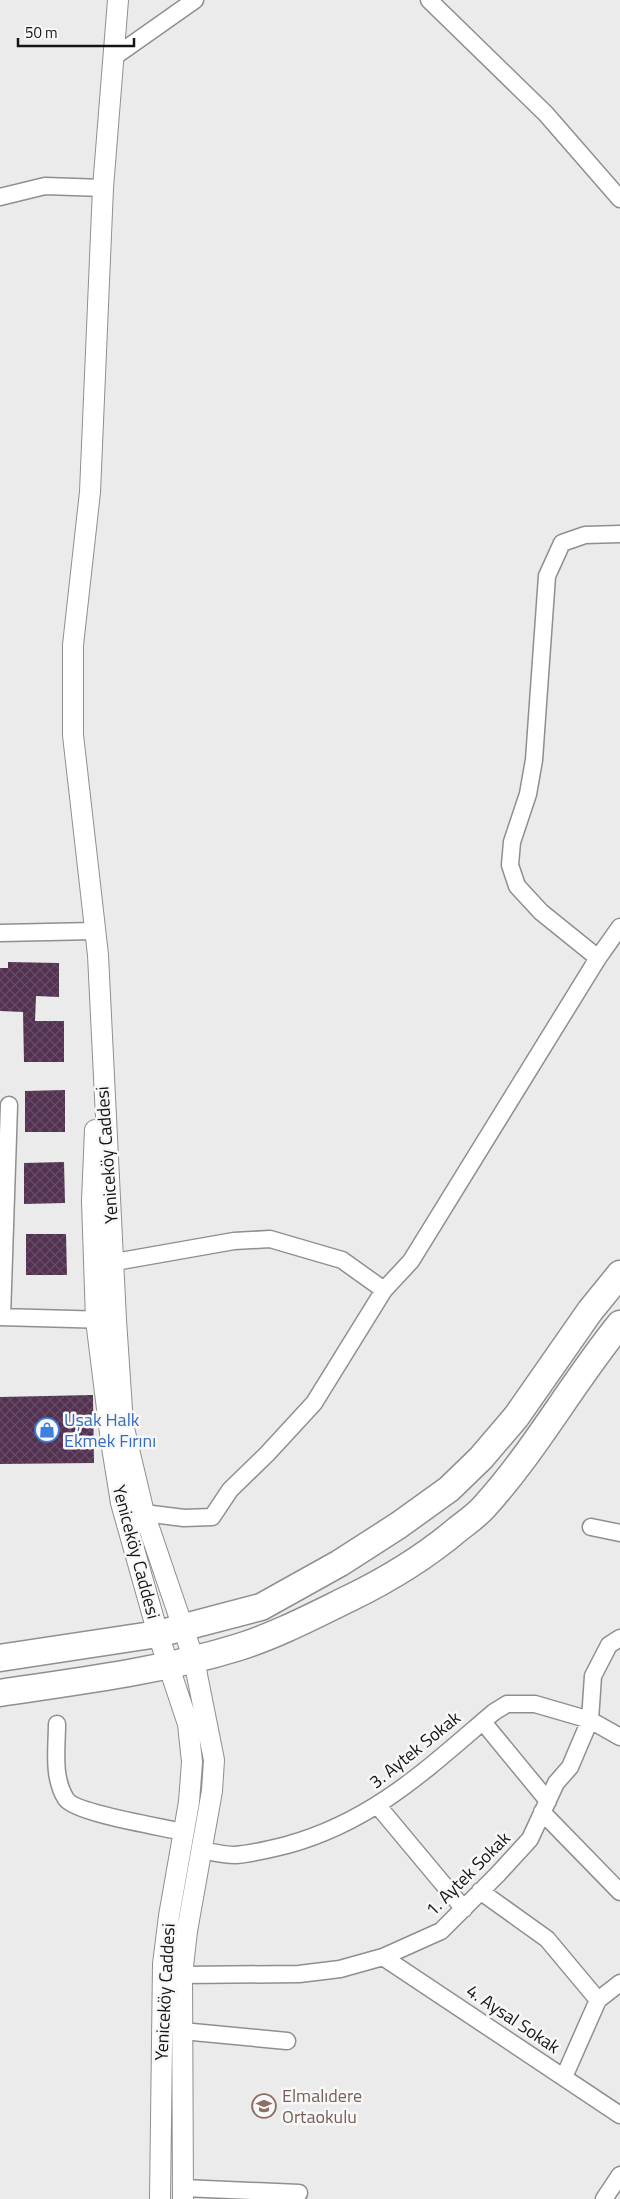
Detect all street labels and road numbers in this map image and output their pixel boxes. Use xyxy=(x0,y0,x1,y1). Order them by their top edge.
street label: Yeniceköy Caddesi xyxy=(88,1085,125,1225)
street label: Yeniceköy Caddesi xyxy=(106,1482,167,1622)
street label: 3. Aytek Sokak xyxy=(363,1704,466,1795)
street label: 1. Aytek Sokak xyxy=(419,1825,517,1922)
street label: Yeniceköy Caddesi xyxy=(147,1923,182,2061)
street label: 4. Aysal Sokak xyxy=(461,1977,566,2060)

